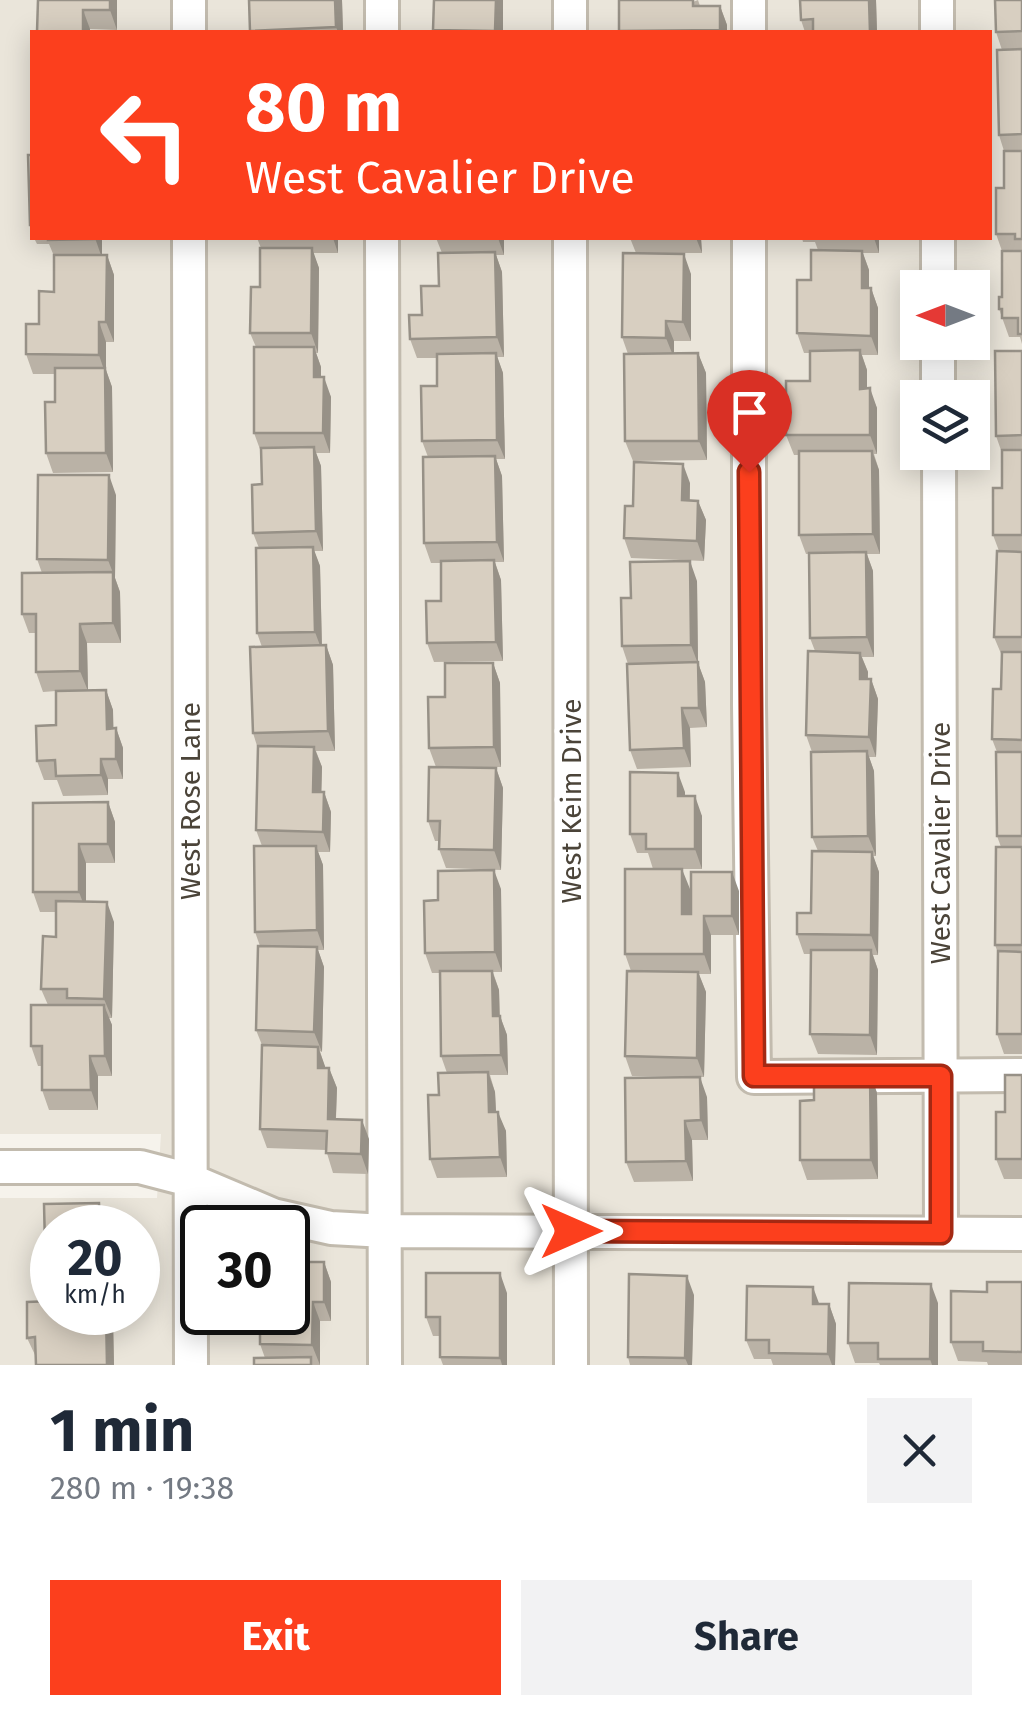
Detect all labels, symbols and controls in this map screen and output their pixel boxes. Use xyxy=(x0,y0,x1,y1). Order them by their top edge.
text: 80 m xyxy=(245,66,402,150)
icon: left xyxy=(80,70,210,200)
text: West Cavalier Drive xyxy=(245,151,635,205)
north arrow xyxy=(900,270,990,360)
map controls xyxy=(900,270,990,470)
pin xyxy=(707,370,792,473)
button: layers xyxy=(900,380,990,470)
icon: arrive xyxy=(722,385,777,440)
street label: West Keim Drive xyxy=(555,698,588,904)
street label: West Rose Lane xyxy=(174,702,207,900)
street label: West Cavalier Drive xyxy=(924,722,957,964)
position arrow xyxy=(519,1179,623,1283)
speed limit sign: 30 xyxy=(180,1205,310,1335)
text: 20 xyxy=(67,1228,123,1288)
text: km/h xyxy=(64,1280,126,1310)
text: 1 min xyxy=(50,1395,194,1467)
button: close xyxy=(867,1398,972,1503)
text: 280 m · 19:38 xyxy=(50,1469,234,1507)
button: Exit xyxy=(50,1580,501,1695)
button: Share xyxy=(521,1580,972,1695)

